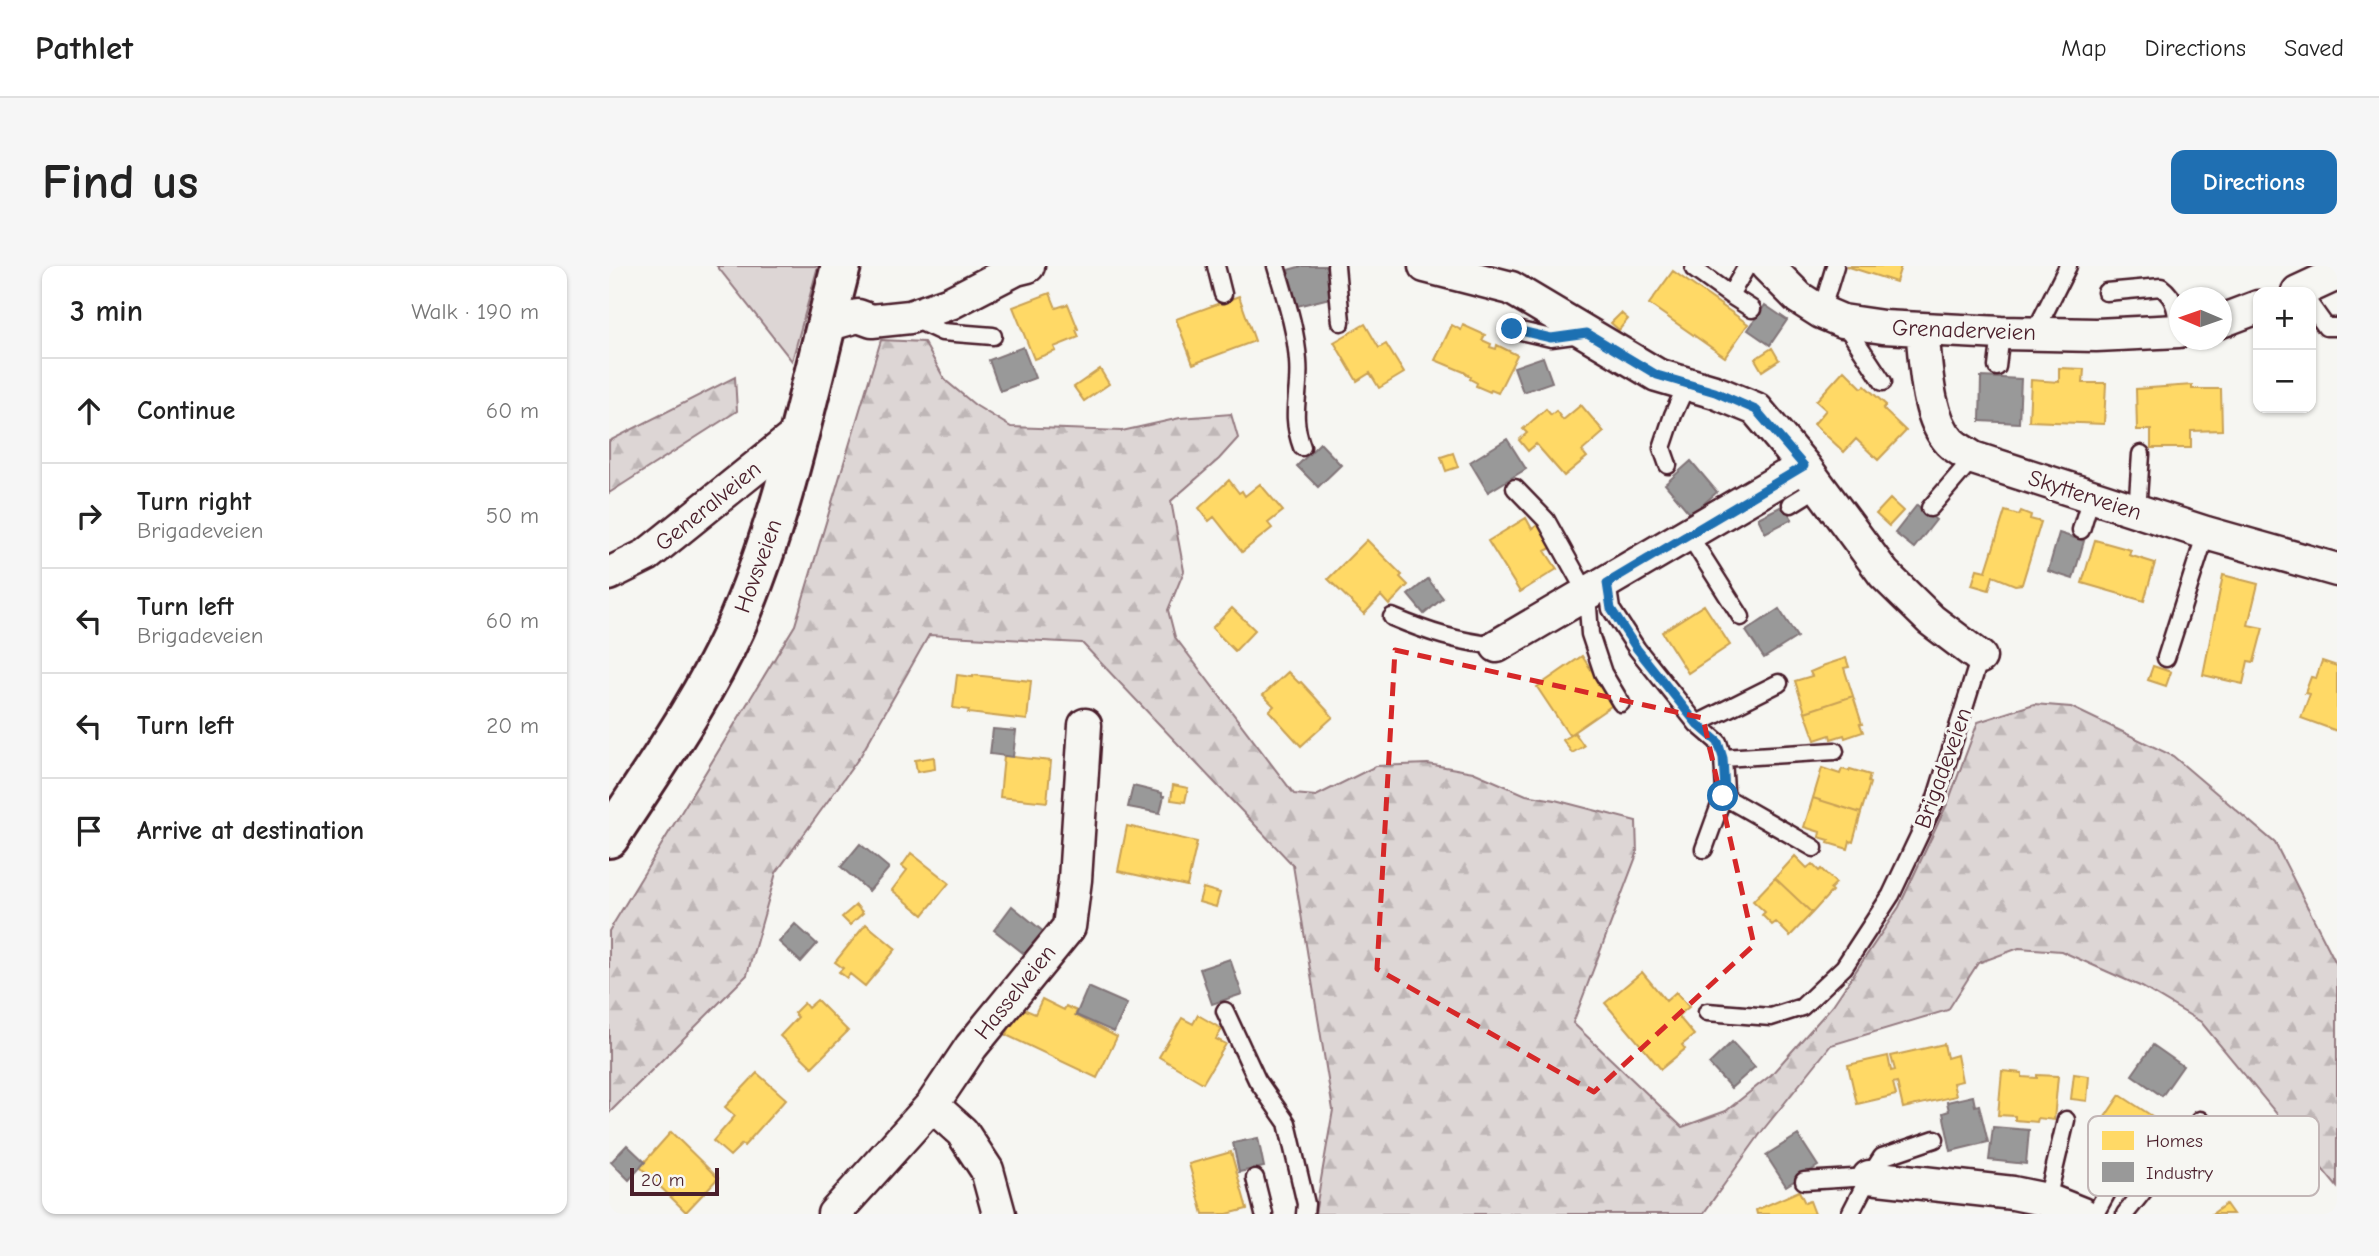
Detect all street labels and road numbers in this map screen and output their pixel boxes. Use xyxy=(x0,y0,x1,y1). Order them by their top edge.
street label: Grenaderveien xyxy=(1891,314,2037,346)
street label: Generalveien xyxy=(650,455,766,557)
street label: Skytterveien xyxy=(2025,464,2145,526)
street label: Hovsveien xyxy=(729,515,787,617)
street label: Brigadeveien xyxy=(1909,704,1977,832)
street label: Hasselveien xyxy=(969,939,1061,1045)

